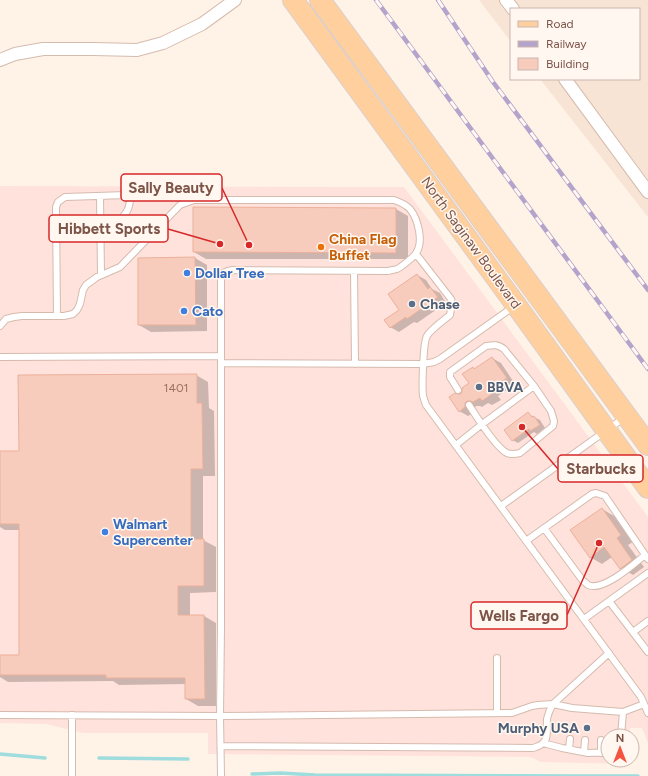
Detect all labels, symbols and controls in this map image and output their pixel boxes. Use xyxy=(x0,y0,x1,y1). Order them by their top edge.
legend xyxy=(510,8,640,80)
text: Road xyxy=(546,17,574,31)
text: Railway xyxy=(546,37,587,51)
text: Building xyxy=(546,57,589,71)
callout: Sally Beauty xyxy=(121,174,222,201)
street label: North Saginaw Boulevard xyxy=(417,174,525,312)
text: Sally Beauty xyxy=(128,179,214,197)
callout: Hibbett Sports xyxy=(49,215,168,242)
text: Hibbett Sports xyxy=(58,220,160,238)
place label: China Flag Buffet xyxy=(329,231,397,264)
marker: China Flag Buffet xyxy=(316,242,326,252)
place label: Dollar Tree xyxy=(195,265,265,282)
marker: Dollar Tree xyxy=(182,268,192,278)
place label: Chase xyxy=(420,296,460,313)
marker: Chase xyxy=(407,299,417,309)
place label: Cato xyxy=(192,303,223,320)
marker: Cato xyxy=(179,306,189,316)
place label: BBVA xyxy=(487,379,523,396)
house number: 1401 xyxy=(163,381,189,395)
marker: BBVA xyxy=(474,382,484,392)
callout: Starbucks xyxy=(558,455,643,482)
text: Starbucks xyxy=(566,460,636,478)
place label: Walmart Supercenter xyxy=(113,516,194,549)
marker: Walmart Supercenter xyxy=(100,527,110,537)
callout: Wells Fargo xyxy=(471,602,567,629)
text: Wells Fargo xyxy=(479,607,559,625)
place label: Murphy USA xyxy=(498,720,579,737)
marker: Murphy USA xyxy=(582,723,592,733)
north arrow xyxy=(600,728,640,768)
text: N xyxy=(616,732,624,745)

